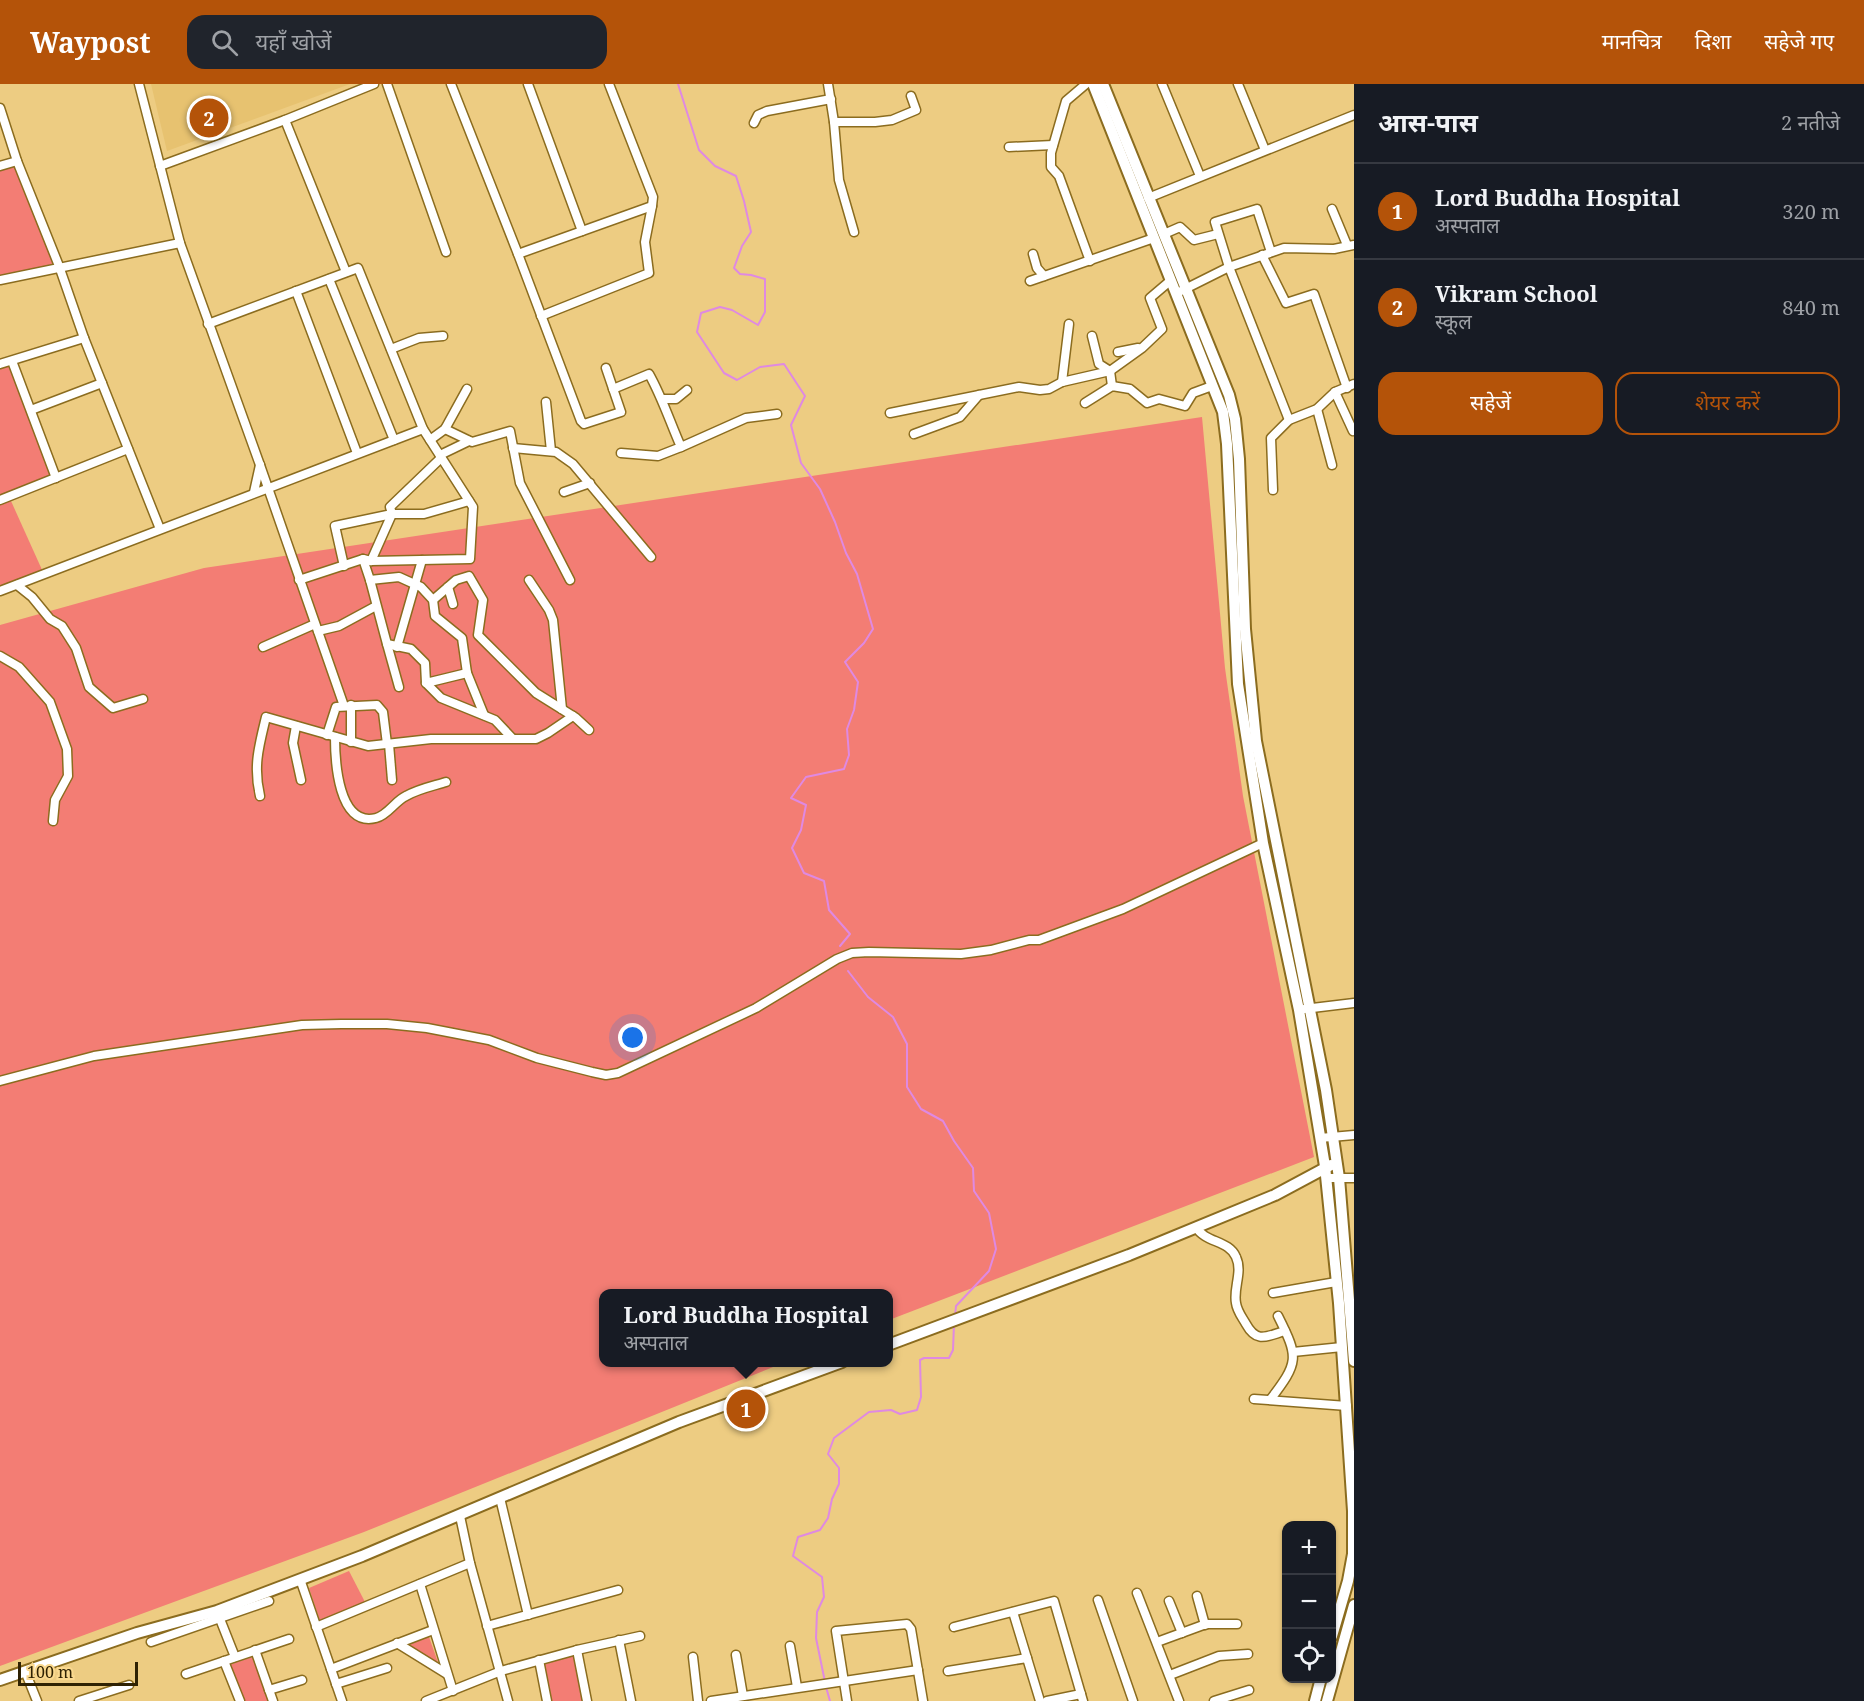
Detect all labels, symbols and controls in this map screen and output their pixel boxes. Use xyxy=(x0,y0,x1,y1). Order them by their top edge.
search box xyxy=(187,15,607,69)
text: Waypost xyxy=(30,23,151,61)
icon: search xyxy=(208,26,241,59)
text: यहाँ खोजें xyxy=(256,26,331,56)
text: मानचित्र xyxy=(1602,27,1662,55)
text: दिशा xyxy=(1695,27,1731,55)
text: सहेजे गए xyxy=(1764,27,1834,55)
pin: 2 xyxy=(190,96,228,141)
text: आस-पास xyxy=(1378,104,1478,140)
text: 2 नतीजे xyxy=(1781,109,1840,136)
text: Lord Buddha Hospital xyxy=(1435,182,1680,212)
text: 1 xyxy=(1392,198,1403,225)
text: 320 m xyxy=(1782,198,1840,225)
text: अस्पताल xyxy=(1435,212,1500,239)
text: Vikram School xyxy=(1435,278,1598,308)
text: 2 xyxy=(1392,294,1403,321)
text: 840 m xyxy=(1782,294,1840,321)
text: स्कूल xyxy=(1435,308,1472,335)
button: सहेजें xyxy=(1378,372,1603,435)
button: शेयर करें xyxy=(1615,372,1840,435)
your location xyxy=(618,1023,647,1052)
popup xyxy=(599,1289,893,1367)
text: Lord Buddha Hospital xyxy=(624,1299,868,1329)
text: अस्पताल xyxy=(624,1329,688,1356)
pin: 1 xyxy=(726,1386,766,1432)
map controls xyxy=(1282,1521,1336,1683)
button: + xyxy=(1282,1521,1336,1575)
button: − xyxy=(1282,1575,1336,1629)
button: locate xyxy=(1282,1629,1336,1683)
scale bar xyxy=(18,1659,138,1686)
text: 100 m xyxy=(27,1661,73,1683)

